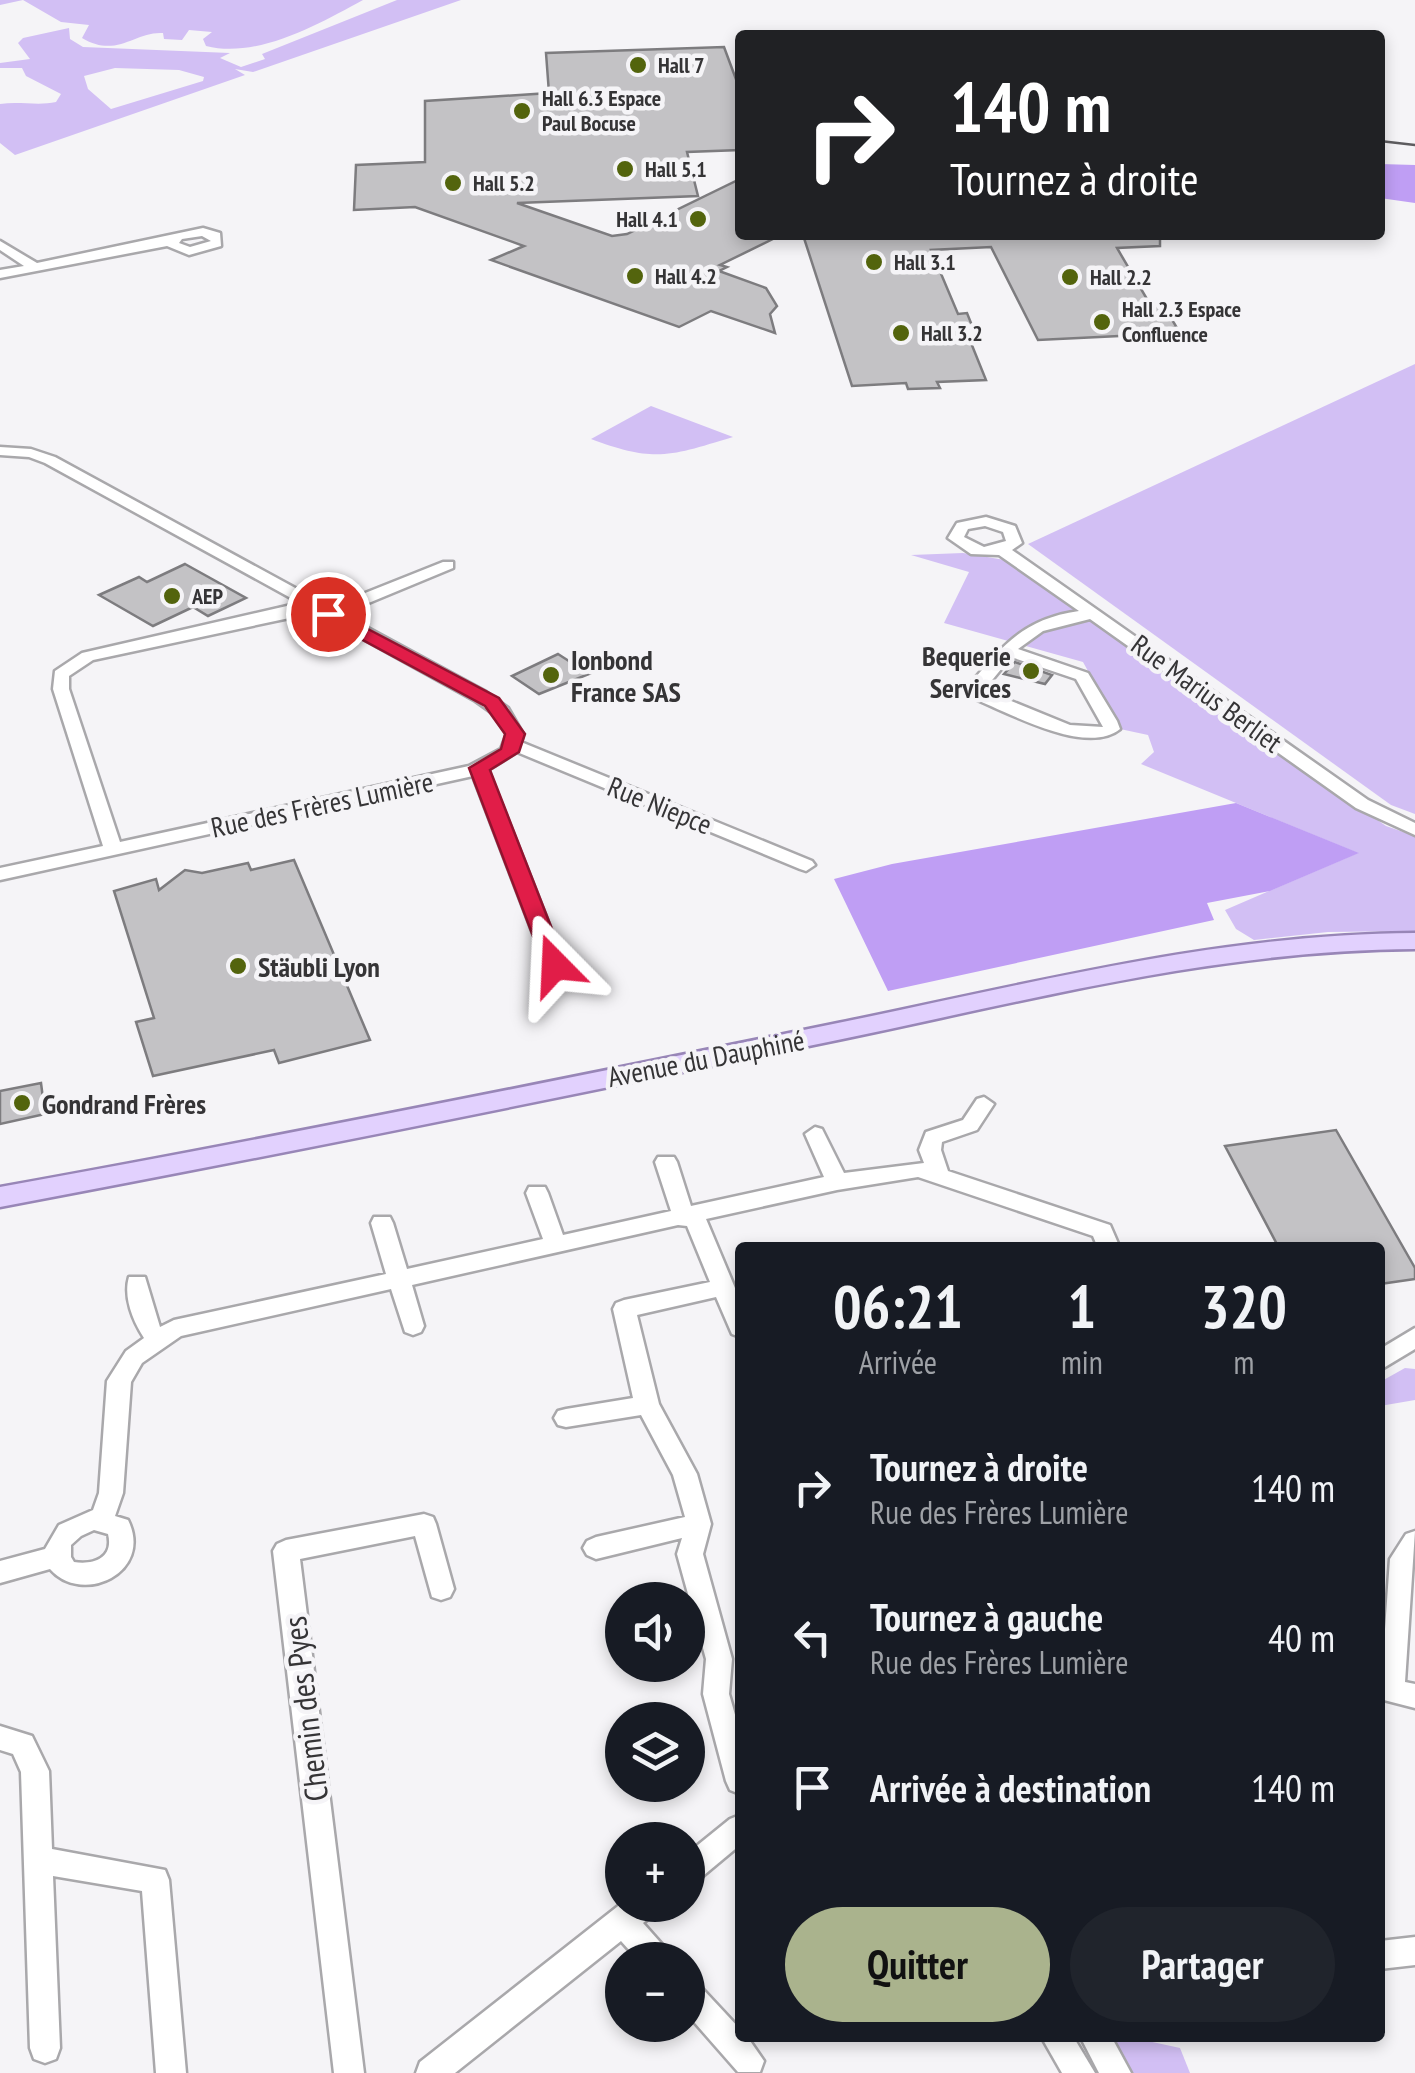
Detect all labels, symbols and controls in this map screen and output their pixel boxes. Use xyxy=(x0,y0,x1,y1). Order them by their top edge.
place label: Hall 7 xyxy=(658,51,705,79)
marker: Hall 7 xyxy=(627,54,649,76)
text: 140 m xyxy=(950,61,1111,151)
icon: right xyxy=(785,70,915,200)
place label: Hall 6.3 Espace Paul Bocuse xyxy=(542,84,661,137)
marker: Hall 6.3 Espace Paul Bocuse xyxy=(511,100,533,122)
text: Tournez à droite xyxy=(950,149,1199,207)
place label: Hall 5.1 xyxy=(645,155,707,183)
marker: Hall 5.1 xyxy=(614,158,636,180)
place label: Hall 5.2 xyxy=(473,169,535,197)
marker: Hall 5.2 xyxy=(442,172,464,194)
place label: Hall 4.1 xyxy=(616,205,678,233)
marker: Hall 4.1 xyxy=(687,208,709,230)
place label: Hall 3.1 xyxy=(894,248,956,276)
marker: Hall 3.1 xyxy=(863,251,885,273)
place label: Hall 4.2 xyxy=(655,262,717,290)
place label: Hall 2.2 xyxy=(1090,263,1152,291)
marker: Hall 4.2 xyxy=(624,265,646,287)
marker: Hall 2.2 xyxy=(1059,266,1081,288)
place label: Hall 2.3 Espace Confluence xyxy=(1122,295,1241,348)
marker: Hall 2.3 Espace Confluence xyxy=(1091,311,1113,333)
place label: Hall 3.2 xyxy=(921,319,983,347)
marker: Hall 3.2 xyxy=(890,322,912,344)
pin xyxy=(286,572,371,657)
place label: AEP xyxy=(191,582,223,610)
marker: AEP xyxy=(161,585,183,607)
icon: arrive xyxy=(301,587,356,642)
street label: Rue Marius Berliet xyxy=(1124,626,1290,760)
place label: Bequerie Services xyxy=(922,637,1011,706)
place label: Ionbond France SAS xyxy=(571,641,681,710)
marker: Bequerie Services xyxy=(1020,660,1042,682)
marker: Ionbond France SAS xyxy=(540,664,562,686)
street label: Rue des Frères Lumière xyxy=(208,762,436,846)
street label: Rue Niepce xyxy=(603,767,717,843)
position arrow xyxy=(503,913,607,1017)
place label: Stäubli Lyon xyxy=(258,948,380,985)
marker: Stäubli Lyon xyxy=(227,955,249,977)
street label: Avenue du Dauphiné xyxy=(605,1021,807,1095)
place label: Gondrand Frères xyxy=(42,1085,206,1122)
marker: Gondrand Frères xyxy=(11,1092,33,1114)
text: 06:21 xyxy=(833,1267,963,1345)
text: 1 xyxy=(1068,1267,1096,1345)
text: 320 xyxy=(1201,1267,1287,1345)
text: Arrivée xyxy=(859,1341,937,1383)
text: min xyxy=(1061,1341,1103,1383)
text: m xyxy=(1233,1341,1254,1383)
text: Tournez à droite xyxy=(870,1442,1088,1491)
icon: right xyxy=(785,1460,840,1515)
text: 140 m xyxy=(1251,1463,1335,1512)
text: Rue des Frères Lumière xyxy=(870,1491,1128,1533)
map controls xyxy=(605,1582,705,2042)
button: sound xyxy=(605,1582,705,1682)
text: Tournez à gauche xyxy=(870,1592,1103,1641)
icon: left xyxy=(785,1610,840,1665)
text: 40 m xyxy=(1268,1613,1335,1662)
street label: Chemin des Pyes xyxy=(273,1614,337,1804)
text: Rue des Frères Lumière xyxy=(870,1641,1128,1683)
button: layers xyxy=(605,1702,705,1802)
icon: arrive xyxy=(785,1760,840,1815)
text: Arrivée à destination xyxy=(870,1763,1151,1812)
text: 140 m xyxy=(1251,1763,1335,1812)
button: + xyxy=(605,1822,705,1922)
button: Quitter xyxy=(785,1907,1050,2022)
button: Partager xyxy=(1070,1907,1335,2022)
button: − xyxy=(605,1942,705,2042)

